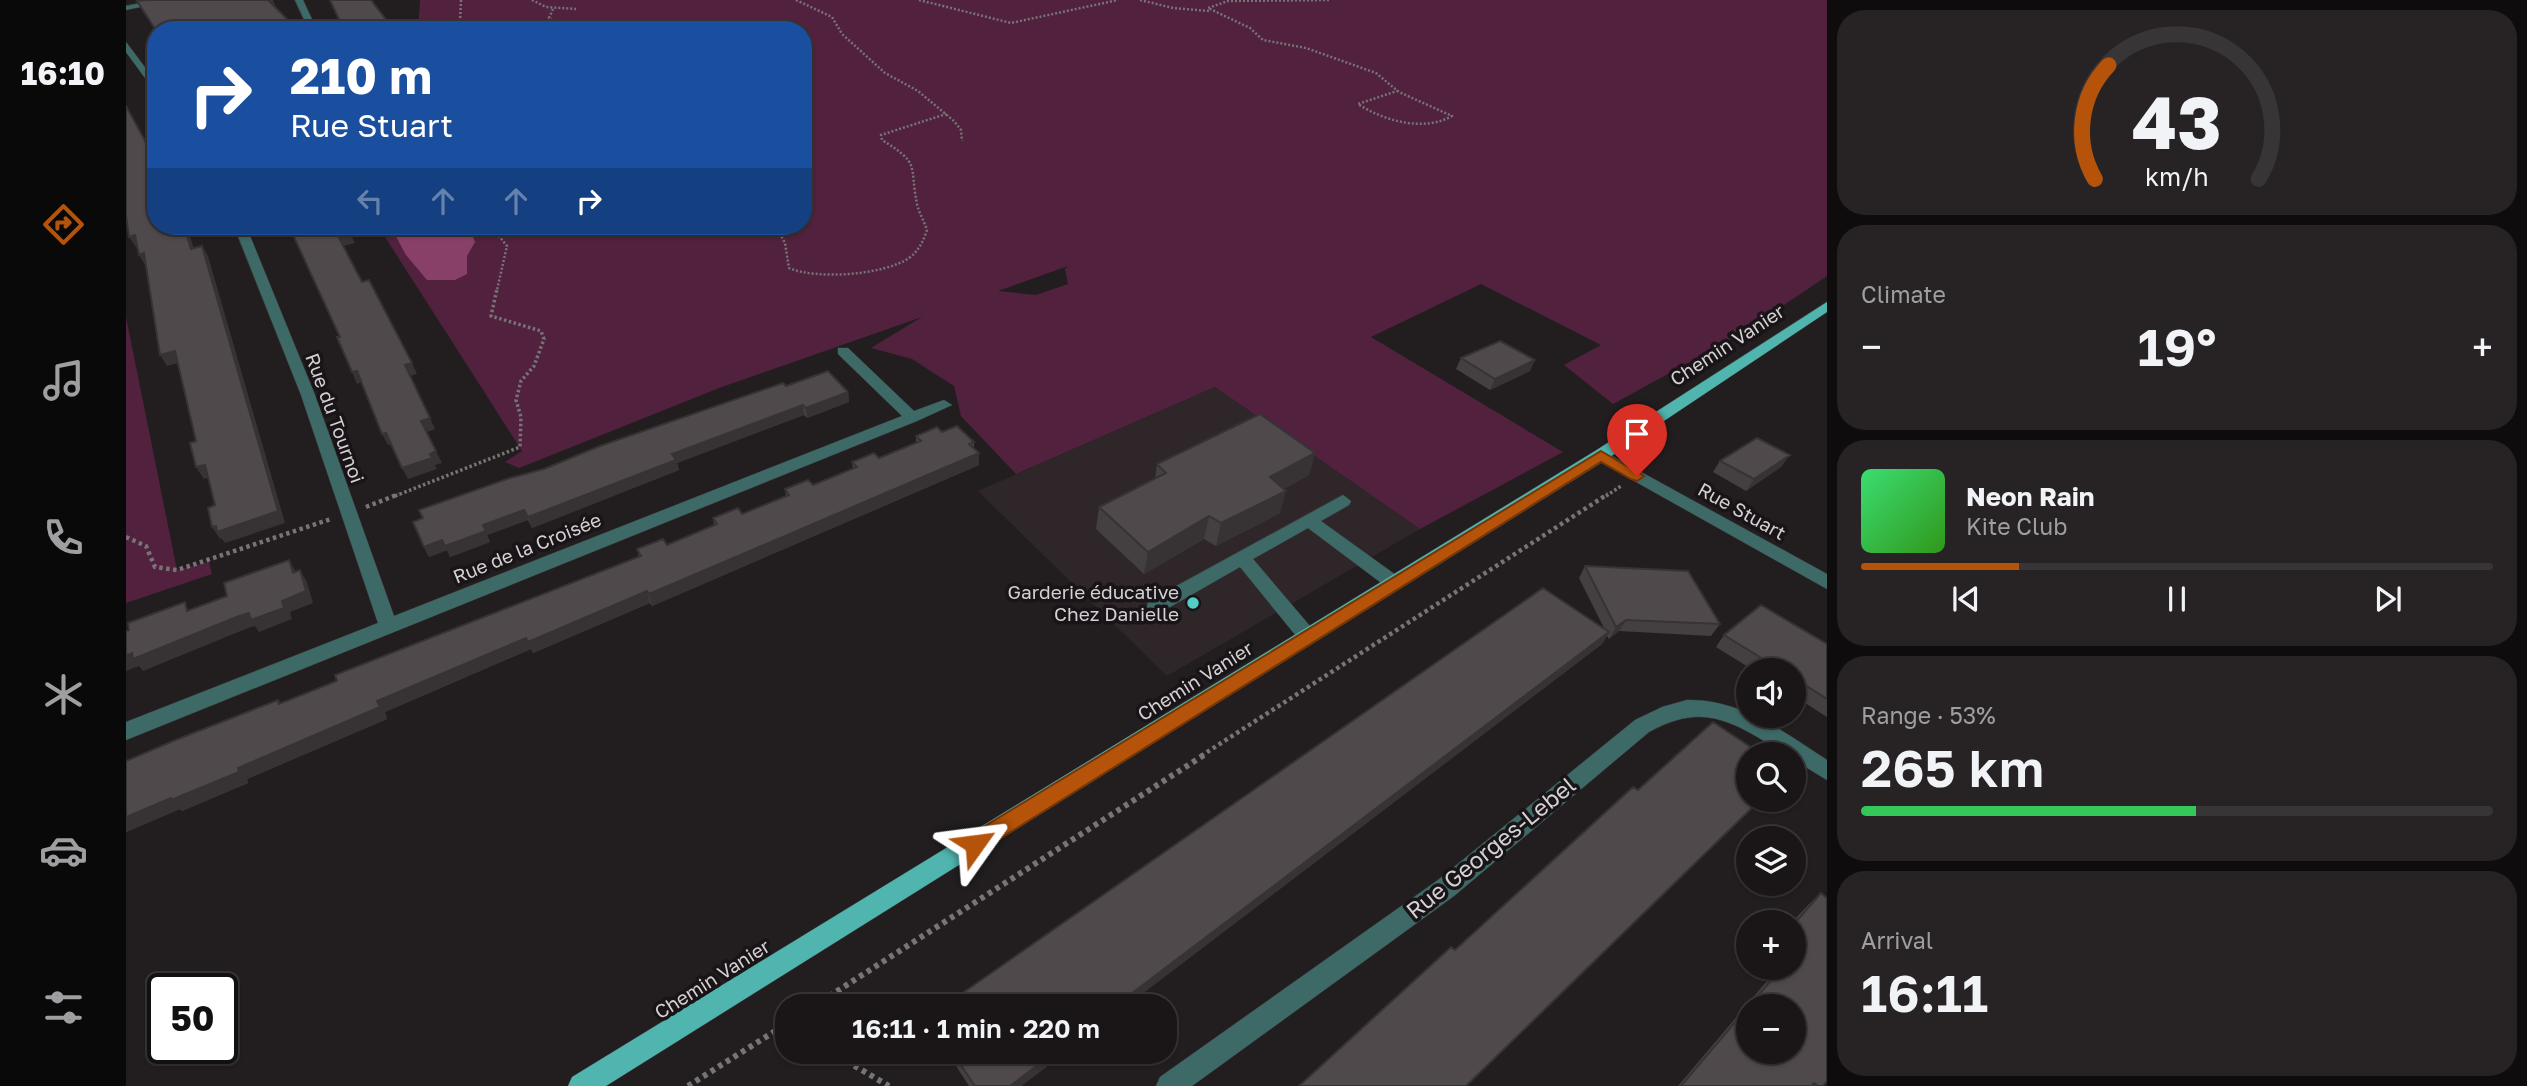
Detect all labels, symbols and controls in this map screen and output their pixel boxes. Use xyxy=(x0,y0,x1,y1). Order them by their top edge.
text: 210 m xyxy=(290,46,432,105)
icon: right xyxy=(175,49,266,140)
text: 16:10 xyxy=(21,54,105,92)
text: 43 xyxy=(2132,78,2222,165)
text: Rue Stuart xyxy=(290,106,453,144)
text: km/h xyxy=(2145,160,2209,191)
icon: left xyxy=(351,182,389,220)
icon: ahead xyxy=(424,182,462,220)
icon: ahead xyxy=(497,182,535,220)
icon: right xyxy=(570,182,608,220)
icon: directions xyxy=(39,200,88,249)
text: Climate xyxy=(1861,280,1946,308)
street label: Chemin Vanier xyxy=(1665,299,1789,390)
text: 19° xyxy=(2138,315,2216,377)
text: − xyxy=(1861,324,1882,369)
text: + xyxy=(2472,324,2493,369)
street label: Rue du Tournoi xyxy=(301,350,370,486)
icon: music xyxy=(39,356,88,405)
pin xyxy=(1607,404,1667,476)
icon: arrive xyxy=(1618,415,1656,453)
street label: Rue Stuart xyxy=(1694,477,1790,544)
text: Neon Rain xyxy=(1966,481,2095,512)
street label: Rue de la Croisée xyxy=(449,507,604,588)
text: Kite Club xyxy=(1966,512,2067,540)
icon: phone xyxy=(39,513,88,562)
place label: Garderie éducative Chez Danielle xyxy=(1008,580,1179,625)
icon: previous xyxy=(1947,580,1985,618)
icon: pause xyxy=(2158,580,2196,618)
icon: next xyxy=(2369,580,2407,618)
marker: Garderie éducative Chez Danielle xyxy=(1185,595,1201,611)
street label: Chemin Vanier xyxy=(1133,636,1257,725)
map controls xyxy=(1736,658,1806,1064)
button: sound xyxy=(1736,658,1806,728)
icon: climate xyxy=(39,670,88,719)
text: Range · 53% xyxy=(1861,701,1996,729)
text: 265 km xyxy=(1861,736,2044,798)
button: search xyxy=(1736,742,1806,812)
street label: Rue Georges-Lebel xyxy=(1400,770,1581,924)
position arrow xyxy=(938,807,1012,881)
icon: car xyxy=(39,826,88,875)
button: layers xyxy=(1736,826,1806,896)
button: + xyxy=(1736,910,1806,980)
text: Arrival xyxy=(1861,926,1933,954)
street label: Chemin Vanier xyxy=(650,934,774,1023)
text: 16:11 xyxy=(1861,961,1988,1023)
speed limit sign: 50 xyxy=(147,973,238,1064)
icon: filters xyxy=(39,983,88,1032)
button: − xyxy=(1736,994,1806,1064)
text: 16:11 · 1 min · 220 m xyxy=(852,1013,1100,1044)

